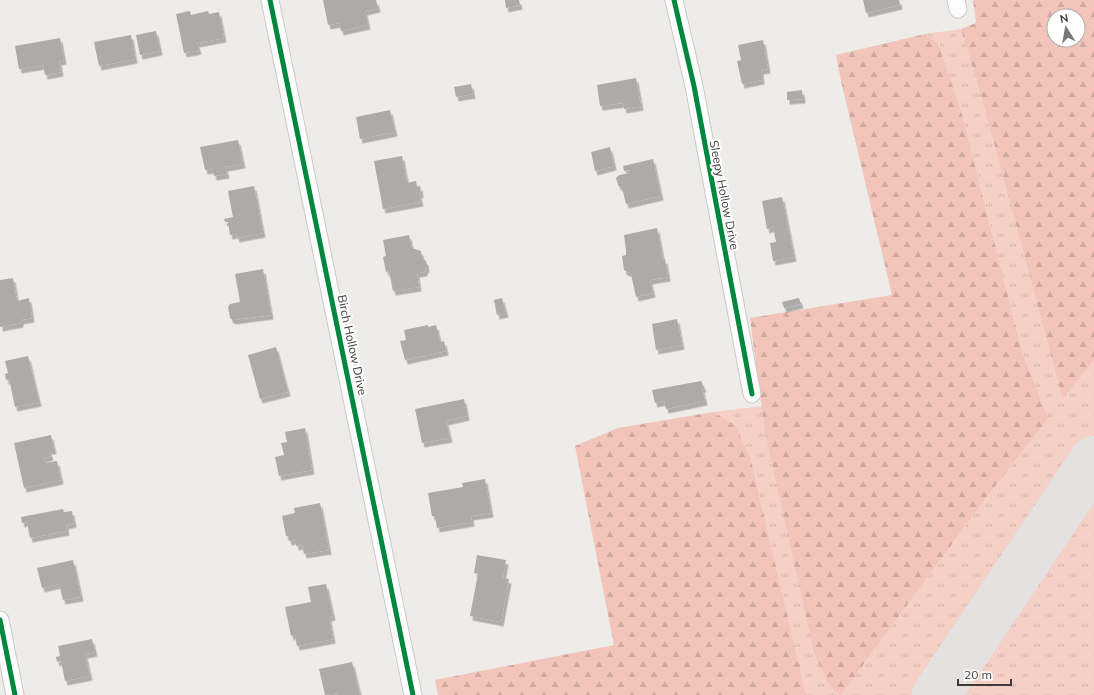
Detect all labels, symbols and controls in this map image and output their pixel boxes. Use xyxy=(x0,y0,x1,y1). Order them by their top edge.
north arrow xyxy=(1046,8,1086,48)
text: N xyxy=(1059,11,1070,26)
street label: Sleepy Hollow Drive xyxy=(707,139,742,251)
street label: Birch Hollow Drive xyxy=(335,293,370,397)
scale bar xyxy=(958,661,1011,687)
text: 20 m xyxy=(964,667,992,682)

